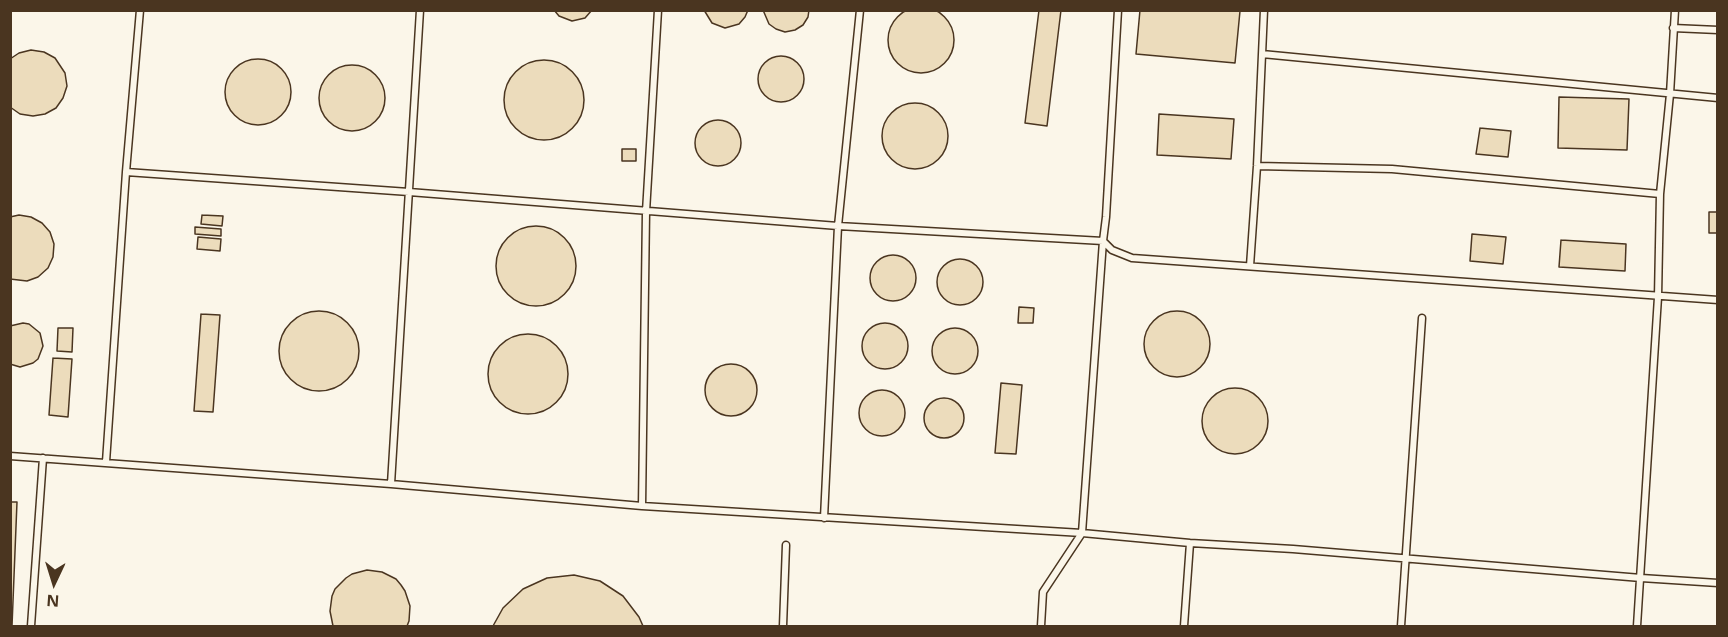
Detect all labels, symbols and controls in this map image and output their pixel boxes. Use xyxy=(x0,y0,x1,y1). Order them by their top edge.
north arrow xyxy=(24,553,84,613)
text: N xyxy=(45,590,60,612)

